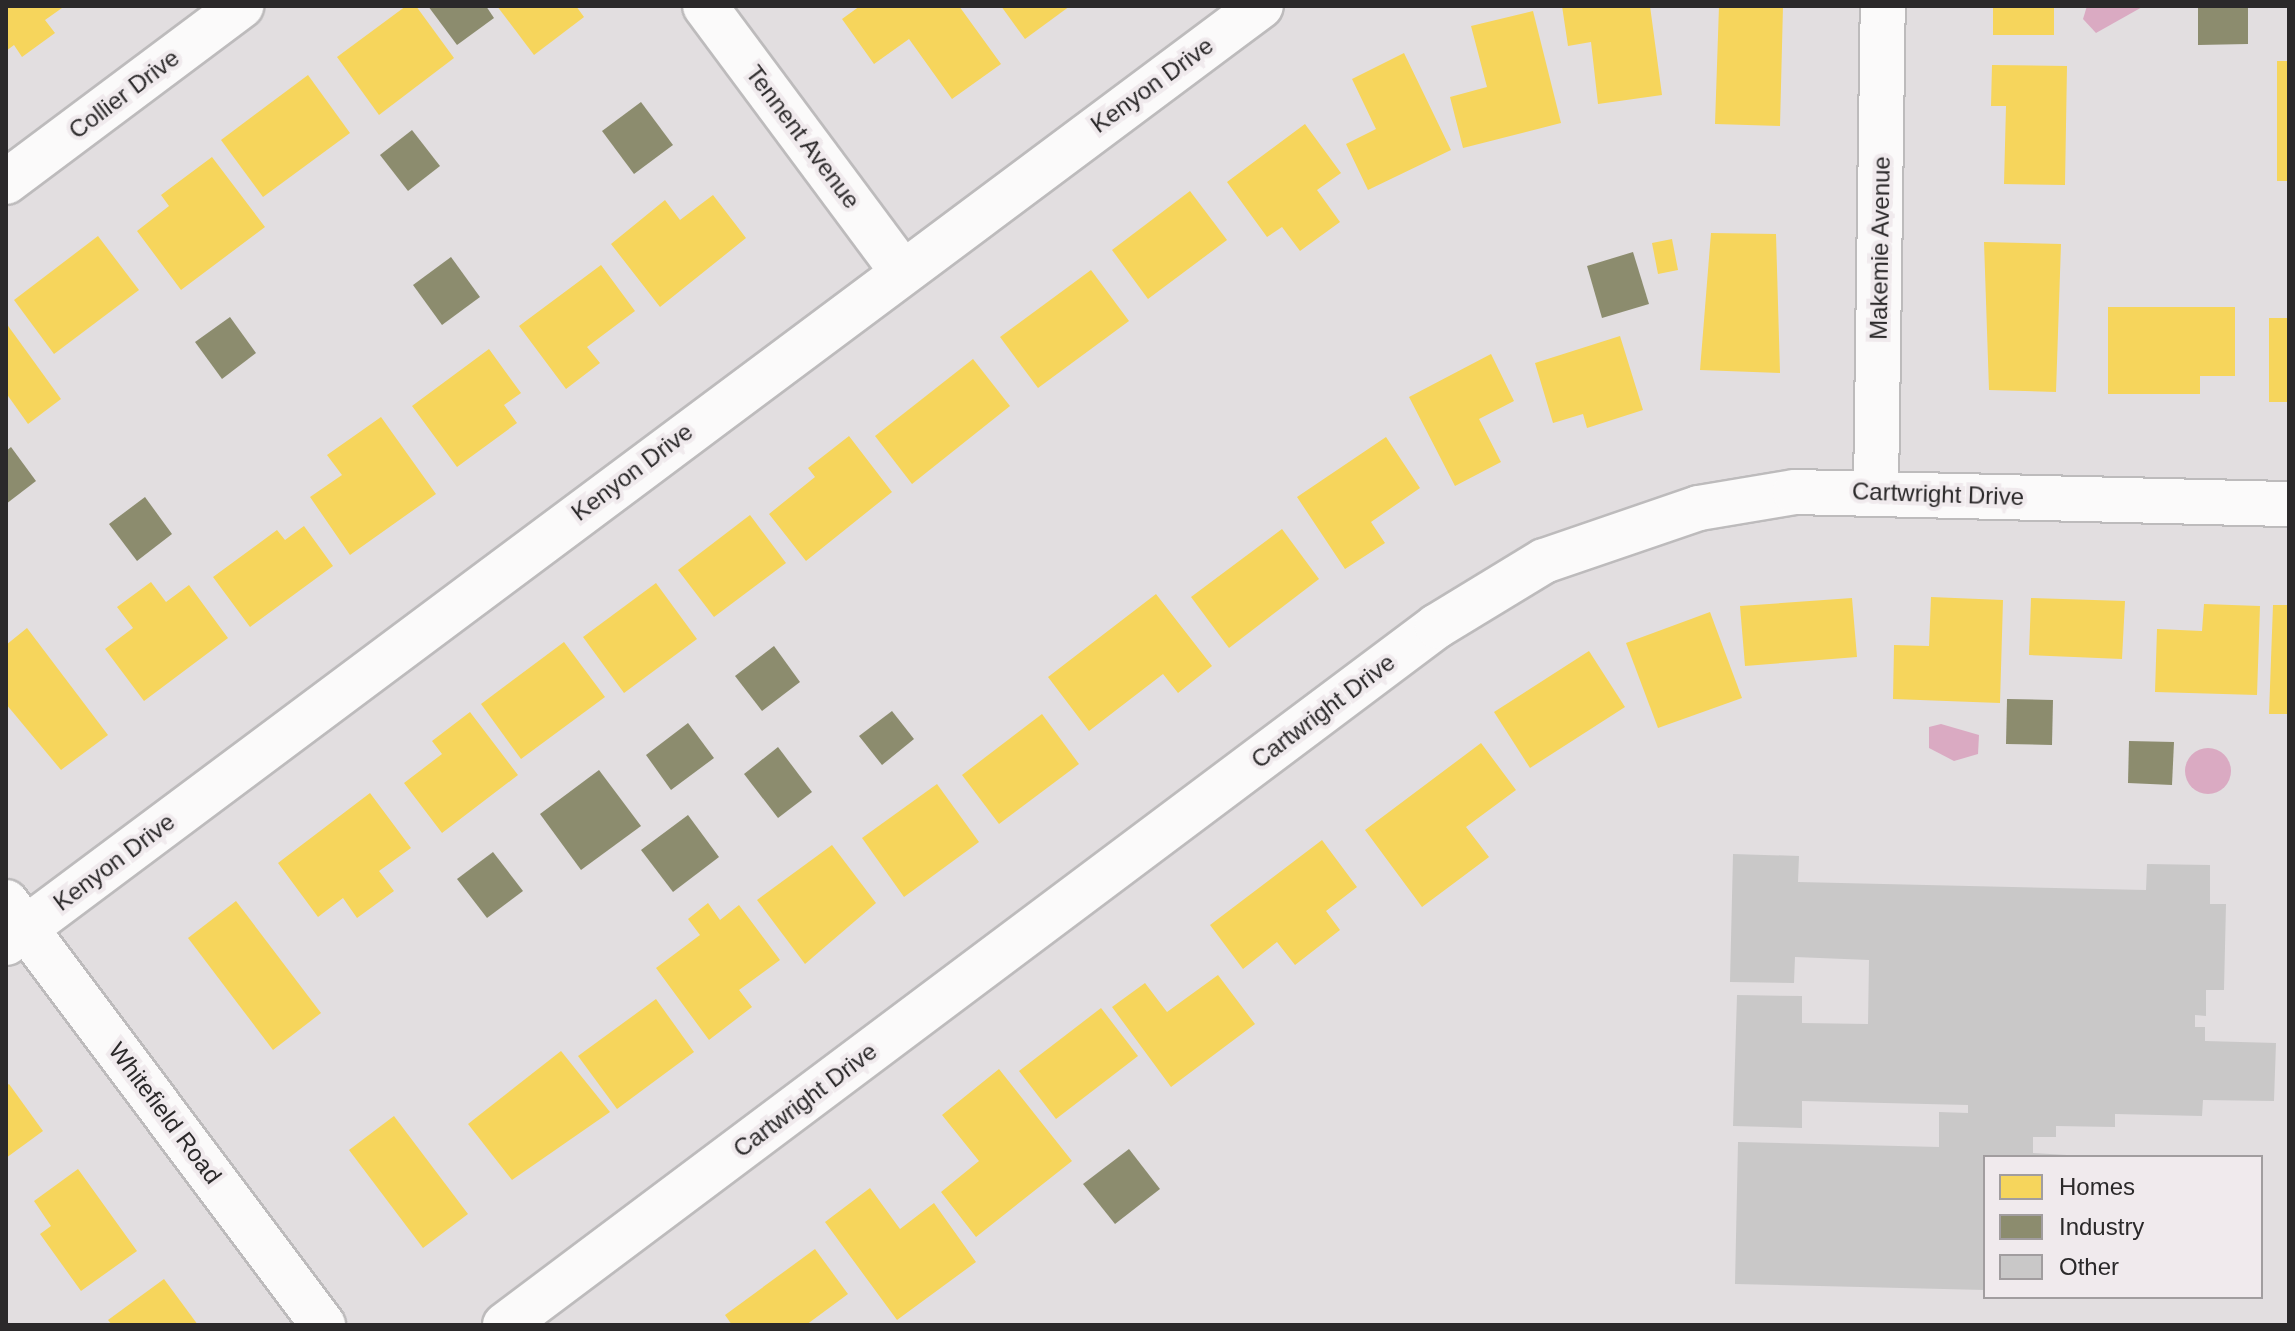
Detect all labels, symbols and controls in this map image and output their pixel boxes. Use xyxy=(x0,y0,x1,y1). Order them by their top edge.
street label: Kenyon Drive xyxy=(1085,31,1219,139)
street label: Collier Drive xyxy=(63,43,185,145)
street label: Tennent Avenue xyxy=(739,59,867,215)
street label: Makemie Avenue xyxy=(1864,155,1896,341)
street label: Kenyon Drive xyxy=(566,417,698,527)
street label: Cartwright Drive xyxy=(1852,477,2024,511)
street label: Cartwright Drive xyxy=(1246,648,1400,774)
street label: Kenyon Drive xyxy=(48,807,180,917)
street label: Whitefield Road xyxy=(103,1037,227,1189)
street label: Cartwright Drive xyxy=(728,1037,882,1163)
legend xyxy=(1983,1155,2263,1299)
text: Homes xyxy=(2059,1173,2135,1200)
text: Industry xyxy=(2059,1213,2144,1240)
text: Other xyxy=(2059,1253,2119,1280)

